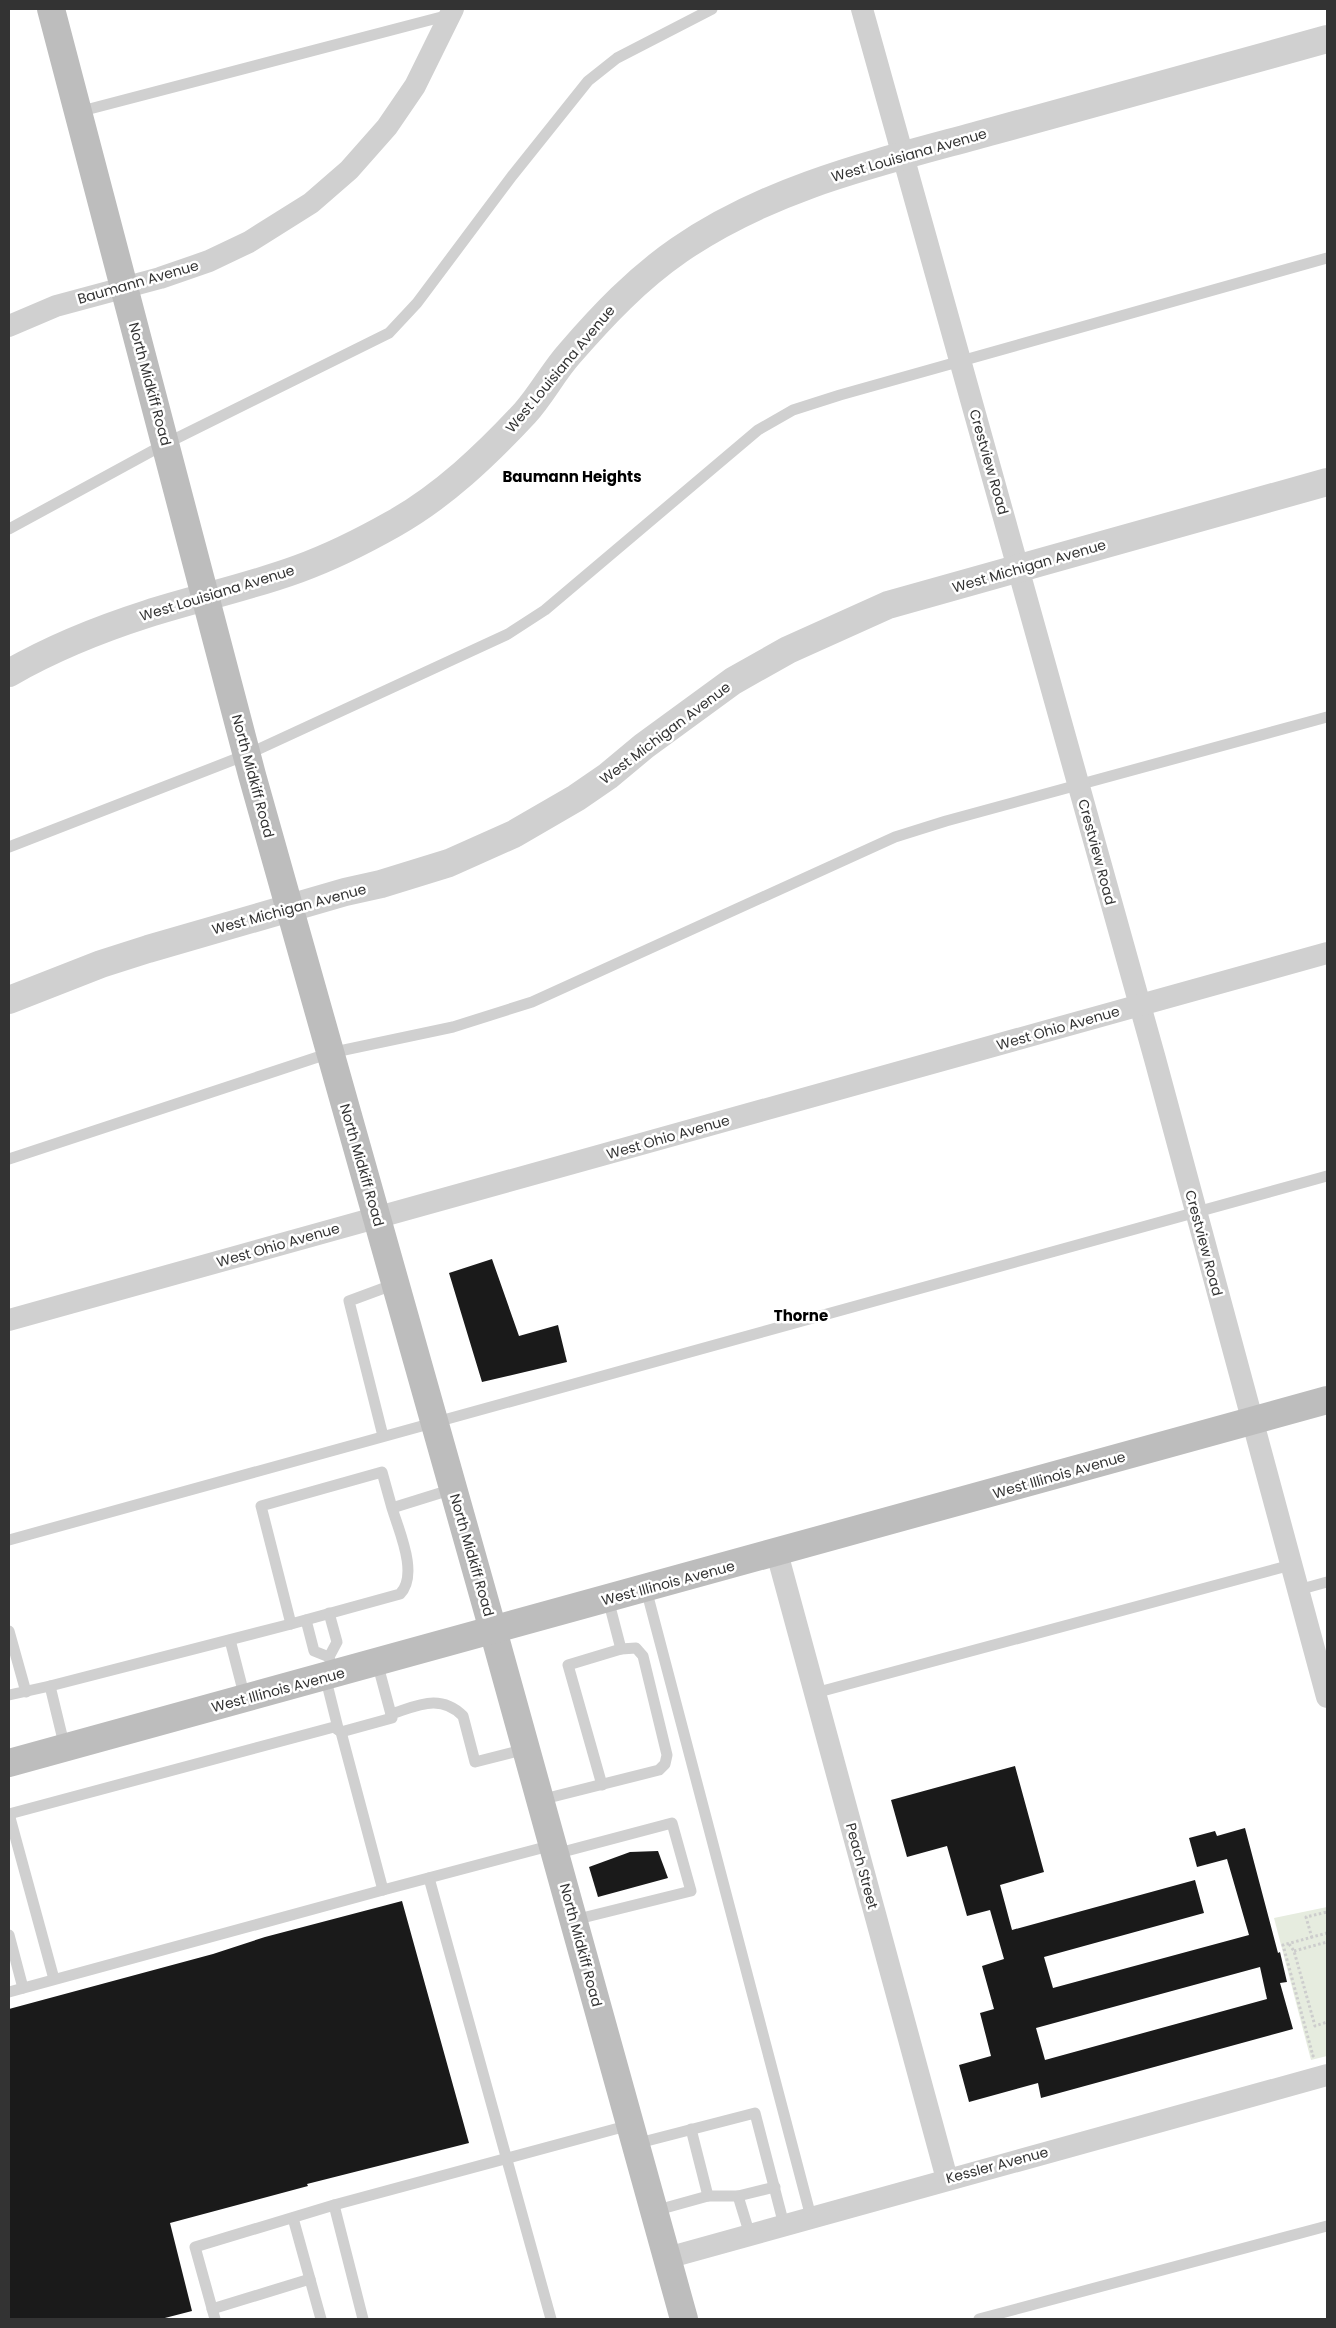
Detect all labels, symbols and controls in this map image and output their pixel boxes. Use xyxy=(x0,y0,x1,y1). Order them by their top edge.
street label: West Louisiana Avenue xyxy=(829,123,989,187)
street label: Baumann Avenue xyxy=(75,255,201,309)
street label: West Louisiana Avenue xyxy=(501,301,620,437)
street label: North Midkiff Road xyxy=(124,320,176,448)
street label: Crestview Road xyxy=(964,407,1014,517)
district label: Baumann Heights xyxy=(502,466,642,487)
street label: West Michigan Avenue xyxy=(950,534,1109,598)
street label: West Louisiana Avenue xyxy=(137,560,297,626)
street label: West Michigan Avenue xyxy=(595,677,735,789)
street label: North Midkiff Road xyxy=(227,712,279,840)
street label: Crestview Road xyxy=(1073,797,1121,907)
street label: West Michigan Avenue xyxy=(210,879,369,939)
street label: West Ohio Avenue xyxy=(994,1001,1122,1055)
street label: North Midkiff Road xyxy=(335,1101,389,1229)
street label: West Ohio Avenue xyxy=(604,1110,732,1164)
street label: Crestview Road xyxy=(1180,1188,1228,1298)
street label: West Ohio Avenue xyxy=(214,1218,342,1272)
district label: Thorne xyxy=(774,1305,828,1326)
street label: West Illinois Avenue xyxy=(990,1446,1128,1504)
street label: North Midkiff Road xyxy=(445,1491,499,1619)
street label: West Illinois Avenue xyxy=(599,1555,737,1610)
street label: West Illinois Avenue xyxy=(209,1662,347,1717)
street label: Peach Street xyxy=(841,1821,883,1911)
street label: North Midkiff Road xyxy=(555,1881,607,2009)
street label: Kessler Avenue xyxy=(944,2142,1051,2188)

